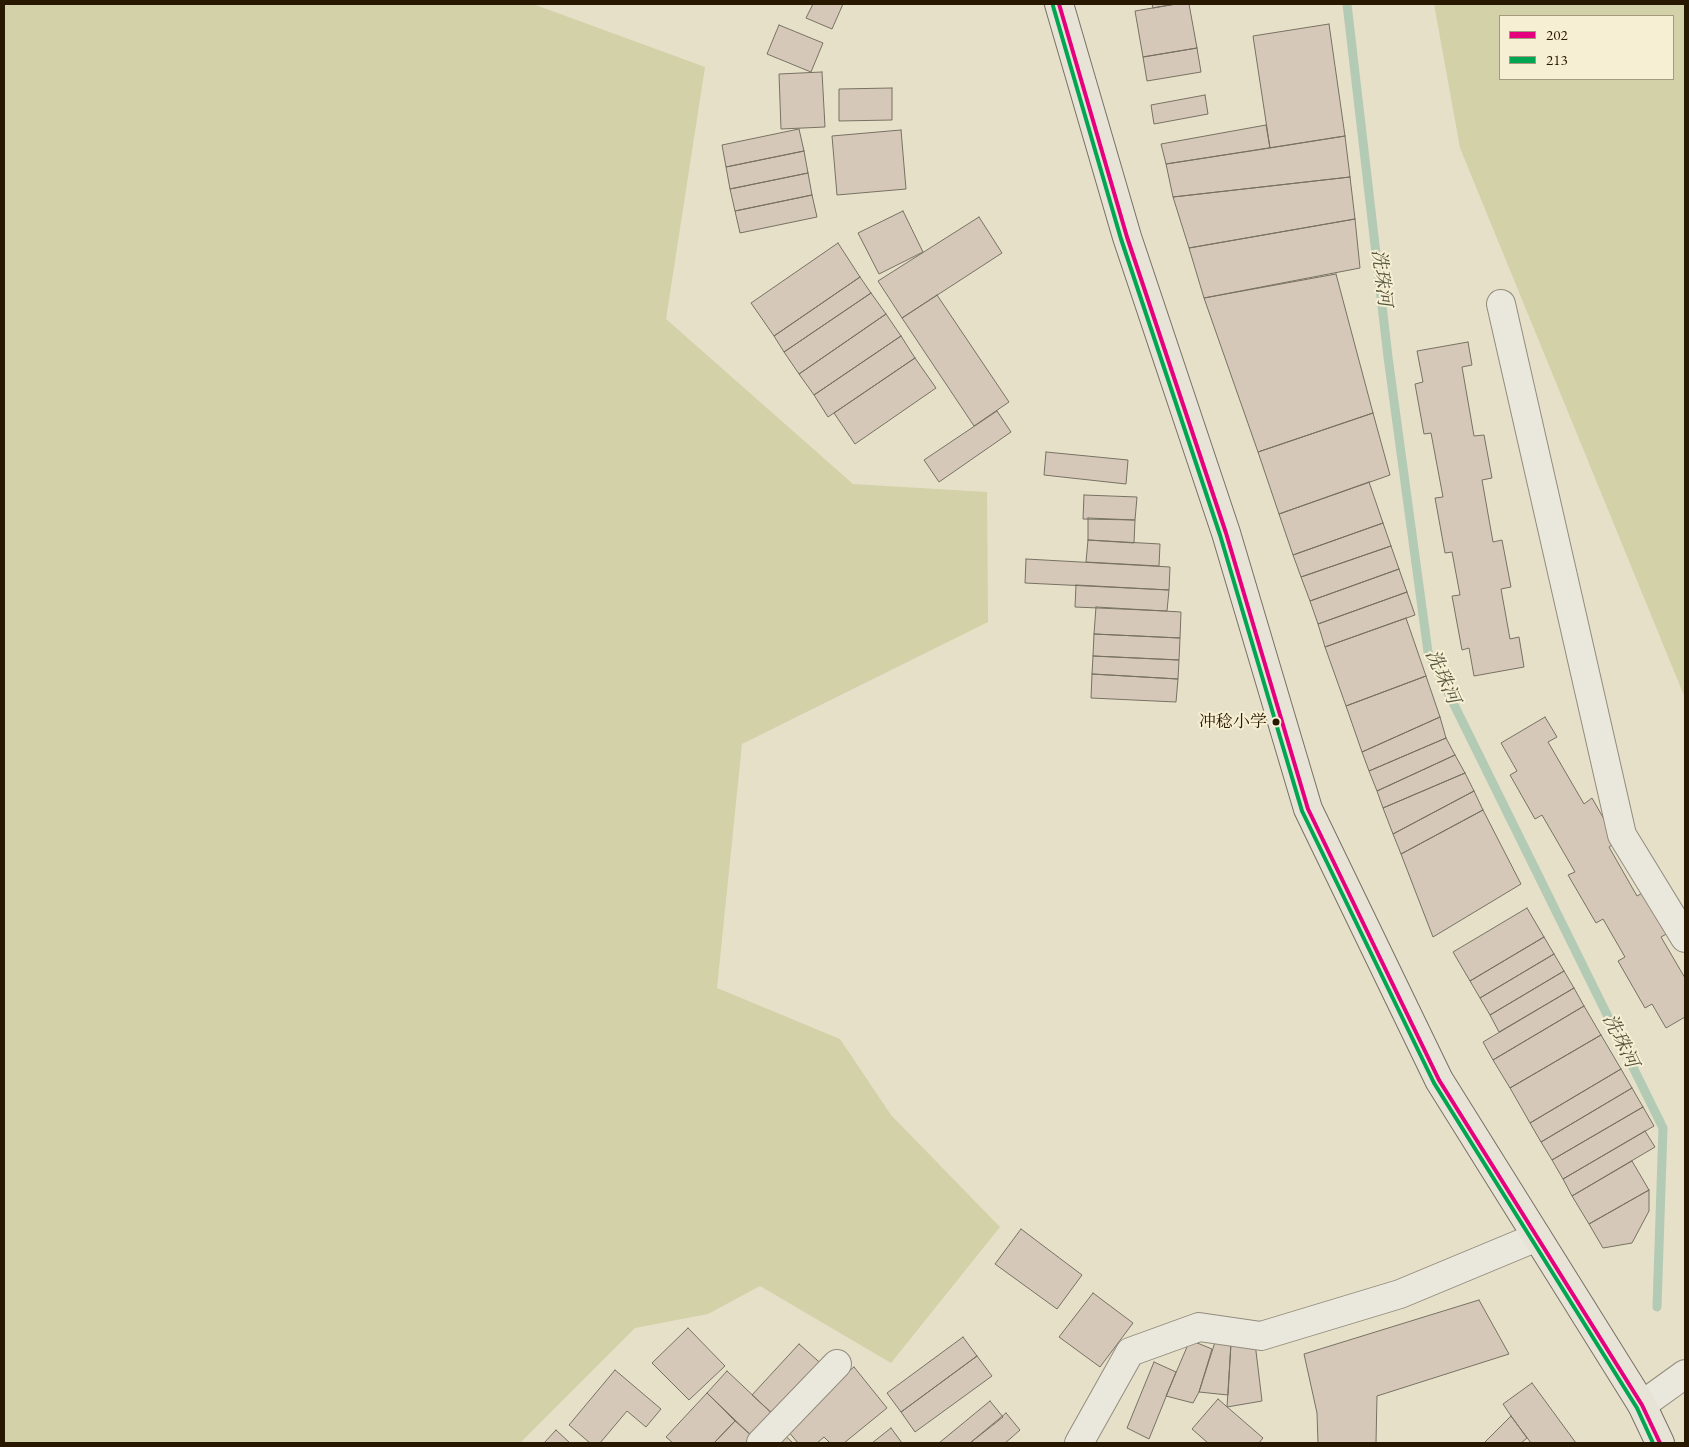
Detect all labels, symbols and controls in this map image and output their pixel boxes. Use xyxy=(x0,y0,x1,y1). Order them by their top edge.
legend xyxy=(1499,15,1674,80)
text: 202 xyxy=(1546,25,1568,44)
text: 213 xyxy=(1546,50,1568,69)
water label: 洗珠河 xyxy=(1366,248,1396,308)
water label: 洗珠河 xyxy=(1420,646,1464,708)
place label: 冲稔小学 xyxy=(1199,712,1267,732)
marker: 冲稔小学 xyxy=(1271,717,1281,727)
water label: 洗珠河 xyxy=(1597,1010,1643,1072)

